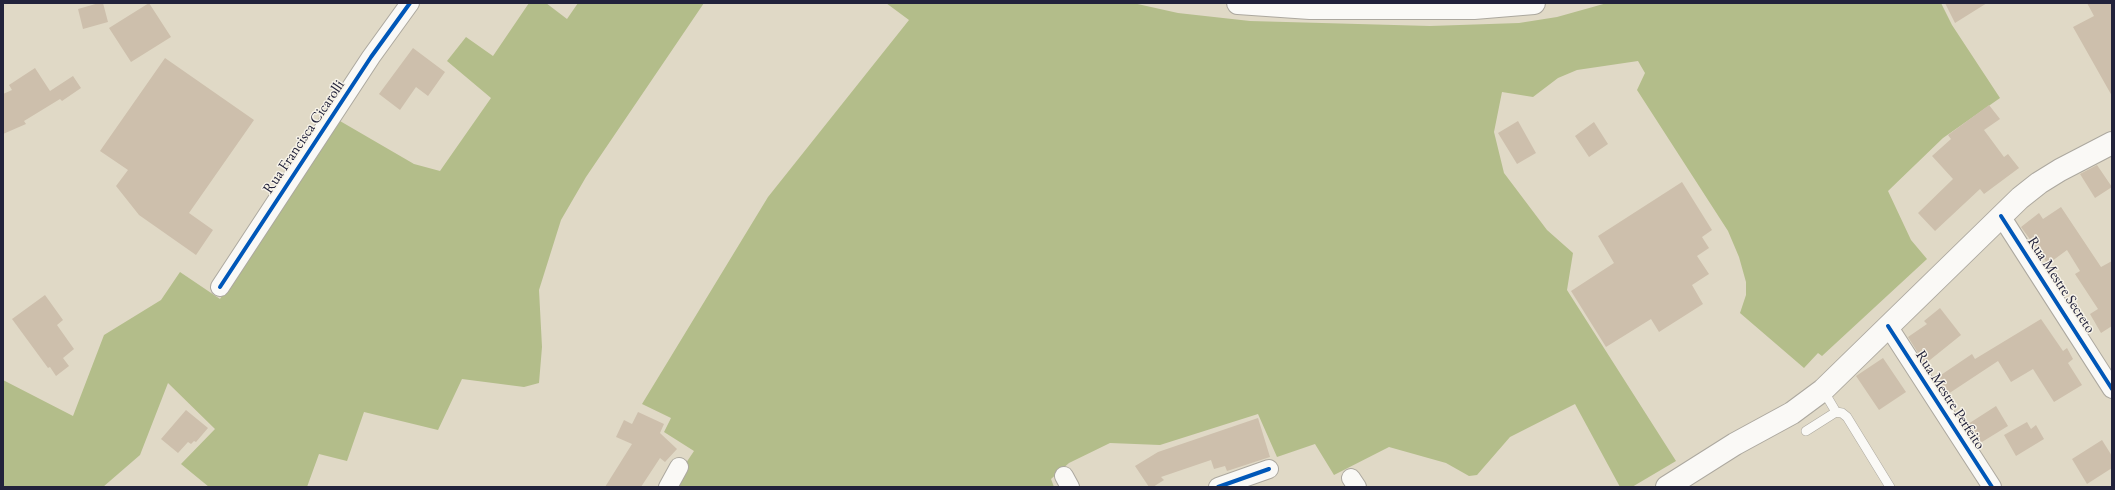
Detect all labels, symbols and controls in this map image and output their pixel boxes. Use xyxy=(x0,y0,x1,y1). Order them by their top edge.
street label: Rua Francisca Cicarolli xyxy=(259,77,349,197)
street label: Rua Mestre Secreto xyxy=(2023,233,2099,337)
street label: Rua Mestre Perfeito xyxy=(1911,347,1989,453)

